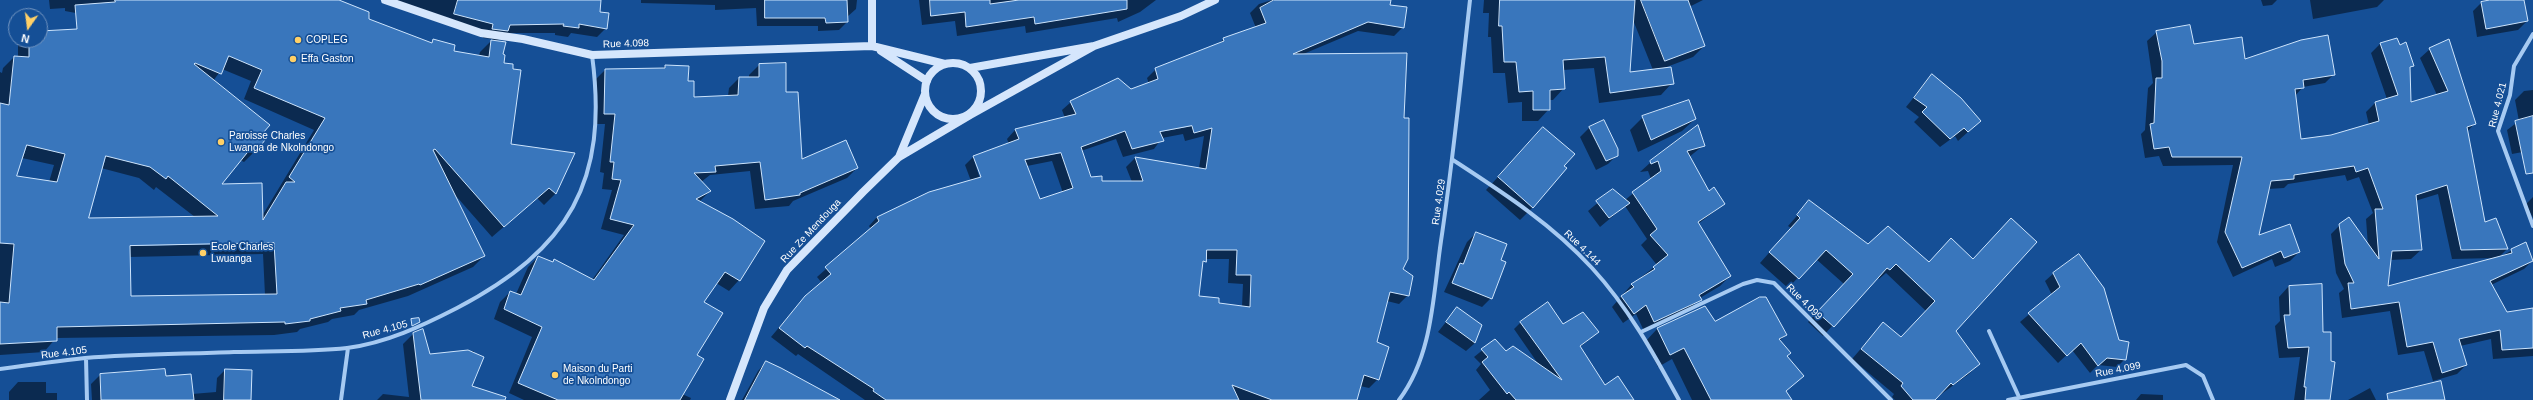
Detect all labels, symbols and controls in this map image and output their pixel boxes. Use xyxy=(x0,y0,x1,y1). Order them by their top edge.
north arrow xyxy=(8,8,48,48)
text: N xyxy=(20,32,31,45)
place label: COPLEG xyxy=(306,34,348,46)
marker: COPLEG xyxy=(293,35,303,45)
street label: Rue 4.098 xyxy=(603,37,649,51)
place label: Effa Gaston xyxy=(301,53,354,65)
marker: Effa Gaston xyxy=(288,54,298,64)
street label: Rue 4.021 xyxy=(2487,81,2509,129)
place label: Paroisse Charles Lwanga de Nkolndongo xyxy=(229,130,334,154)
marker: Paroisse Charles Lwanga de Nkolndongo xyxy=(216,137,226,147)
street label: Rue 4.029 xyxy=(1430,178,1448,226)
street label: Rue Ze Mendouga xyxy=(778,197,844,265)
street label: Rue 4.144 xyxy=(1561,228,1603,268)
place label: Ecole Charles Lwuanga xyxy=(211,241,273,264)
marker: Ecole Charles Lwuanga xyxy=(198,248,208,258)
street label: Rue 4.099 xyxy=(1783,281,1825,323)
street label: Rue 4.105 xyxy=(361,318,409,342)
street label: Rue 4.105 xyxy=(40,344,88,362)
street label: Rue 4.099 xyxy=(2094,360,2142,380)
place label: Maison du Parti de Nkolndongo xyxy=(563,363,632,386)
marker: Maison du Parti de Nkolndongo xyxy=(550,370,560,380)

